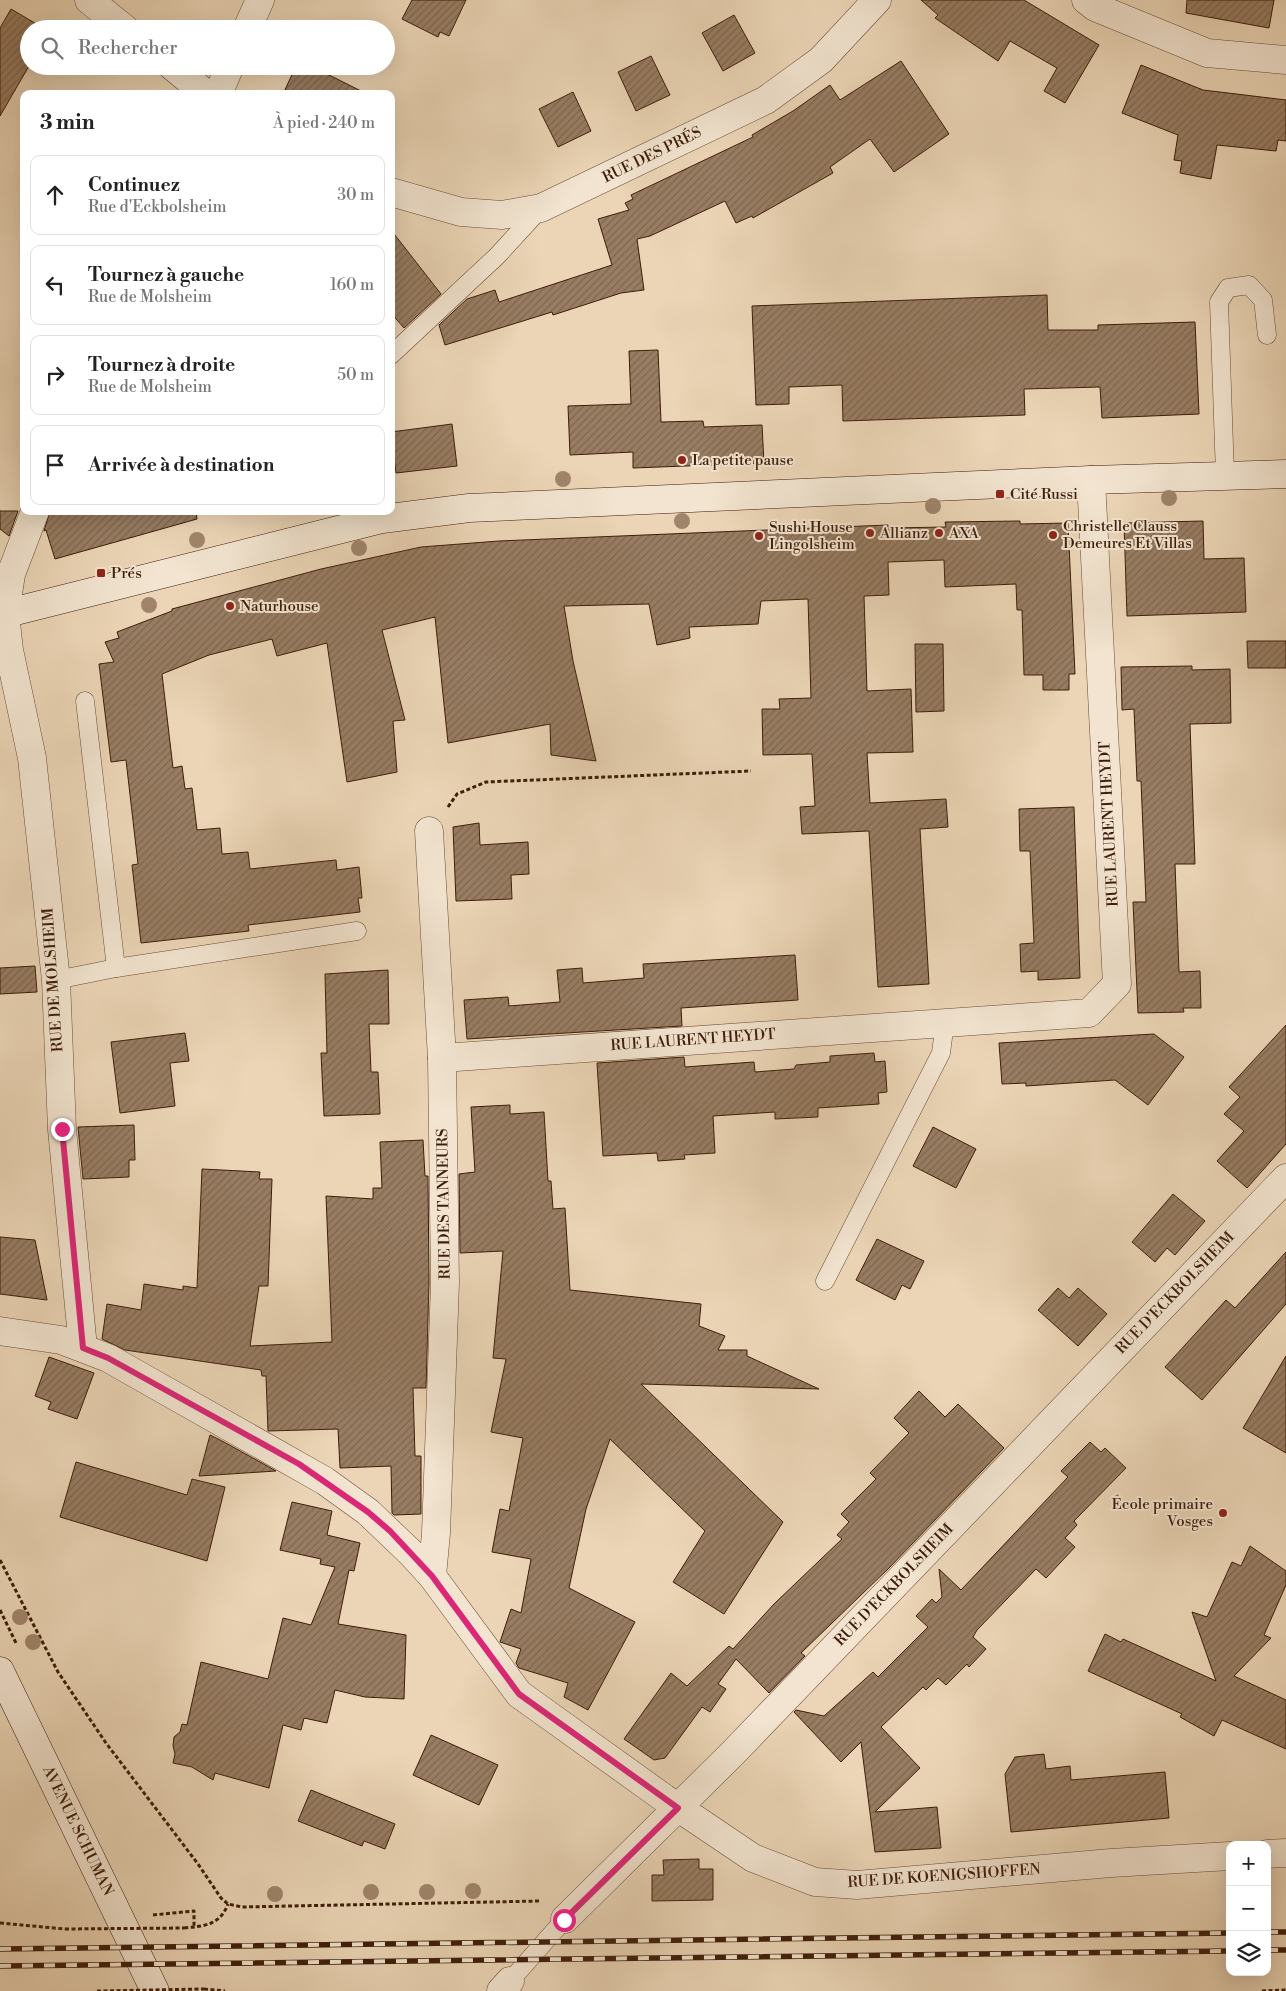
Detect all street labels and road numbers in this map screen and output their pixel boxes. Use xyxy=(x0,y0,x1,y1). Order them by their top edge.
street label: RUE DES PRÉS xyxy=(599,122,705,187)
street label: RUE LAURENT HEYDT xyxy=(1095,740,1123,907)
street label: RUE DE MOLSHEIM xyxy=(38,907,68,1053)
street label: RUE LAURENT HEYDT xyxy=(610,1025,777,1055)
street label: RUE DES TANNEURS xyxy=(433,1128,455,1280)
street label: RUE D'ECKBOLSHEIM xyxy=(1111,1227,1239,1358)
street label: RUE D'ECKBOLSHEIM xyxy=(830,1519,958,1650)
street label: AVENUE SCHUMAN xyxy=(38,1762,118,1899)
street label: RUE DE KOENIGSHOFFEN xyxy=(847,1860,1041,1892)

